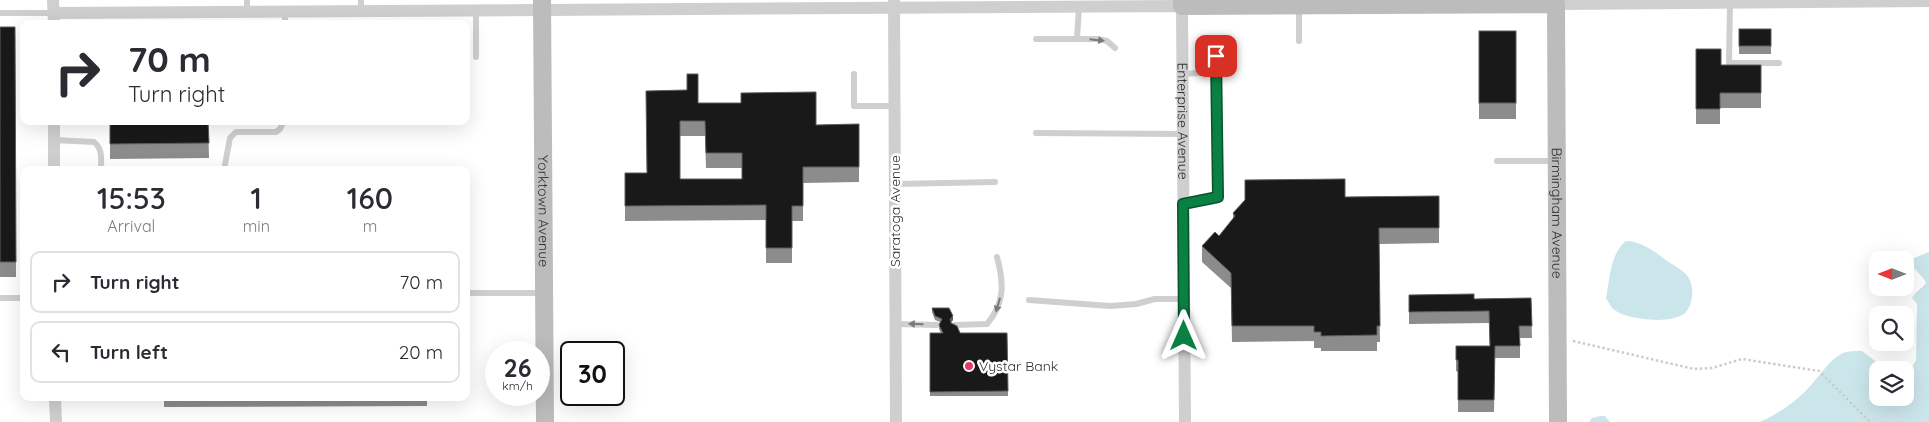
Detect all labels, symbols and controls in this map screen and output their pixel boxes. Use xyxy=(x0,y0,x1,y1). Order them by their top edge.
pin xyxy=(1195,35,1237,77)
one-way arrow xyxy=(1090,36,1106,44)
text: 70 m xyxy=(128,37,211,81)
icon: right xyxy=(45,40,110,105)
icon: arrive xyxy=(1202,42,1230,70)
street label: Enterprise Avenue xyxy=(1173,62,1192,180)
text: Turn right xyxy=(128,80,225,108)
street label: Birmingham Avenue xyxy=(1548,147,1566,279)
street label: Yorktown Avenue xyxy=(534,155,553,267)
street label: Saratoga Avenue xyxy=(886,155,904,267)
text: 15:53 xyxy=(97,179,166,217)
text: 1 xyxy=(251,179,262,217)
text: 160 xyxy=(347,179,393,217)
text: Arrival xyxy=(107,216,155,236)
text: min xyxy=(243,216,270,236)
text: m xyxy=(363,216,377,236)
north arrow xyxy=(1869,251,1914,296)
map controls xyxy=(1869,251,1914,406)
icon: right xyxy=(47,268,75,296)
text: Turn right xyxy=(90,270,179,294)
text: 70 m xyxy=(399,270,443,294)
one-way arrow xyxy=(994,298,1002,313)
button: search xyxy=(1869,306,1914,351)
position arrow xyxy=(1157,309,1209,361)
one-way arrow xyxy=(908,320,924,328)
icon: left xyxy=(47,338,75,366)
text: Turn left xyxy=(90,340,168,364)
text: 20 m xyxy=(399,340,443,364)
speed limit sign: 30 xyxy=(560,341,625,406)
text: 26 xyxy=(503,352,532,383)
place label: Vystar Bank xyxy=(979,357,1058,375)
marker: Vystar Bank xyxy=(963,360,975,372)
button: layers xyxy=(1869,361,1914,406)
text: km/h xyxy=(502,378,533,393)

